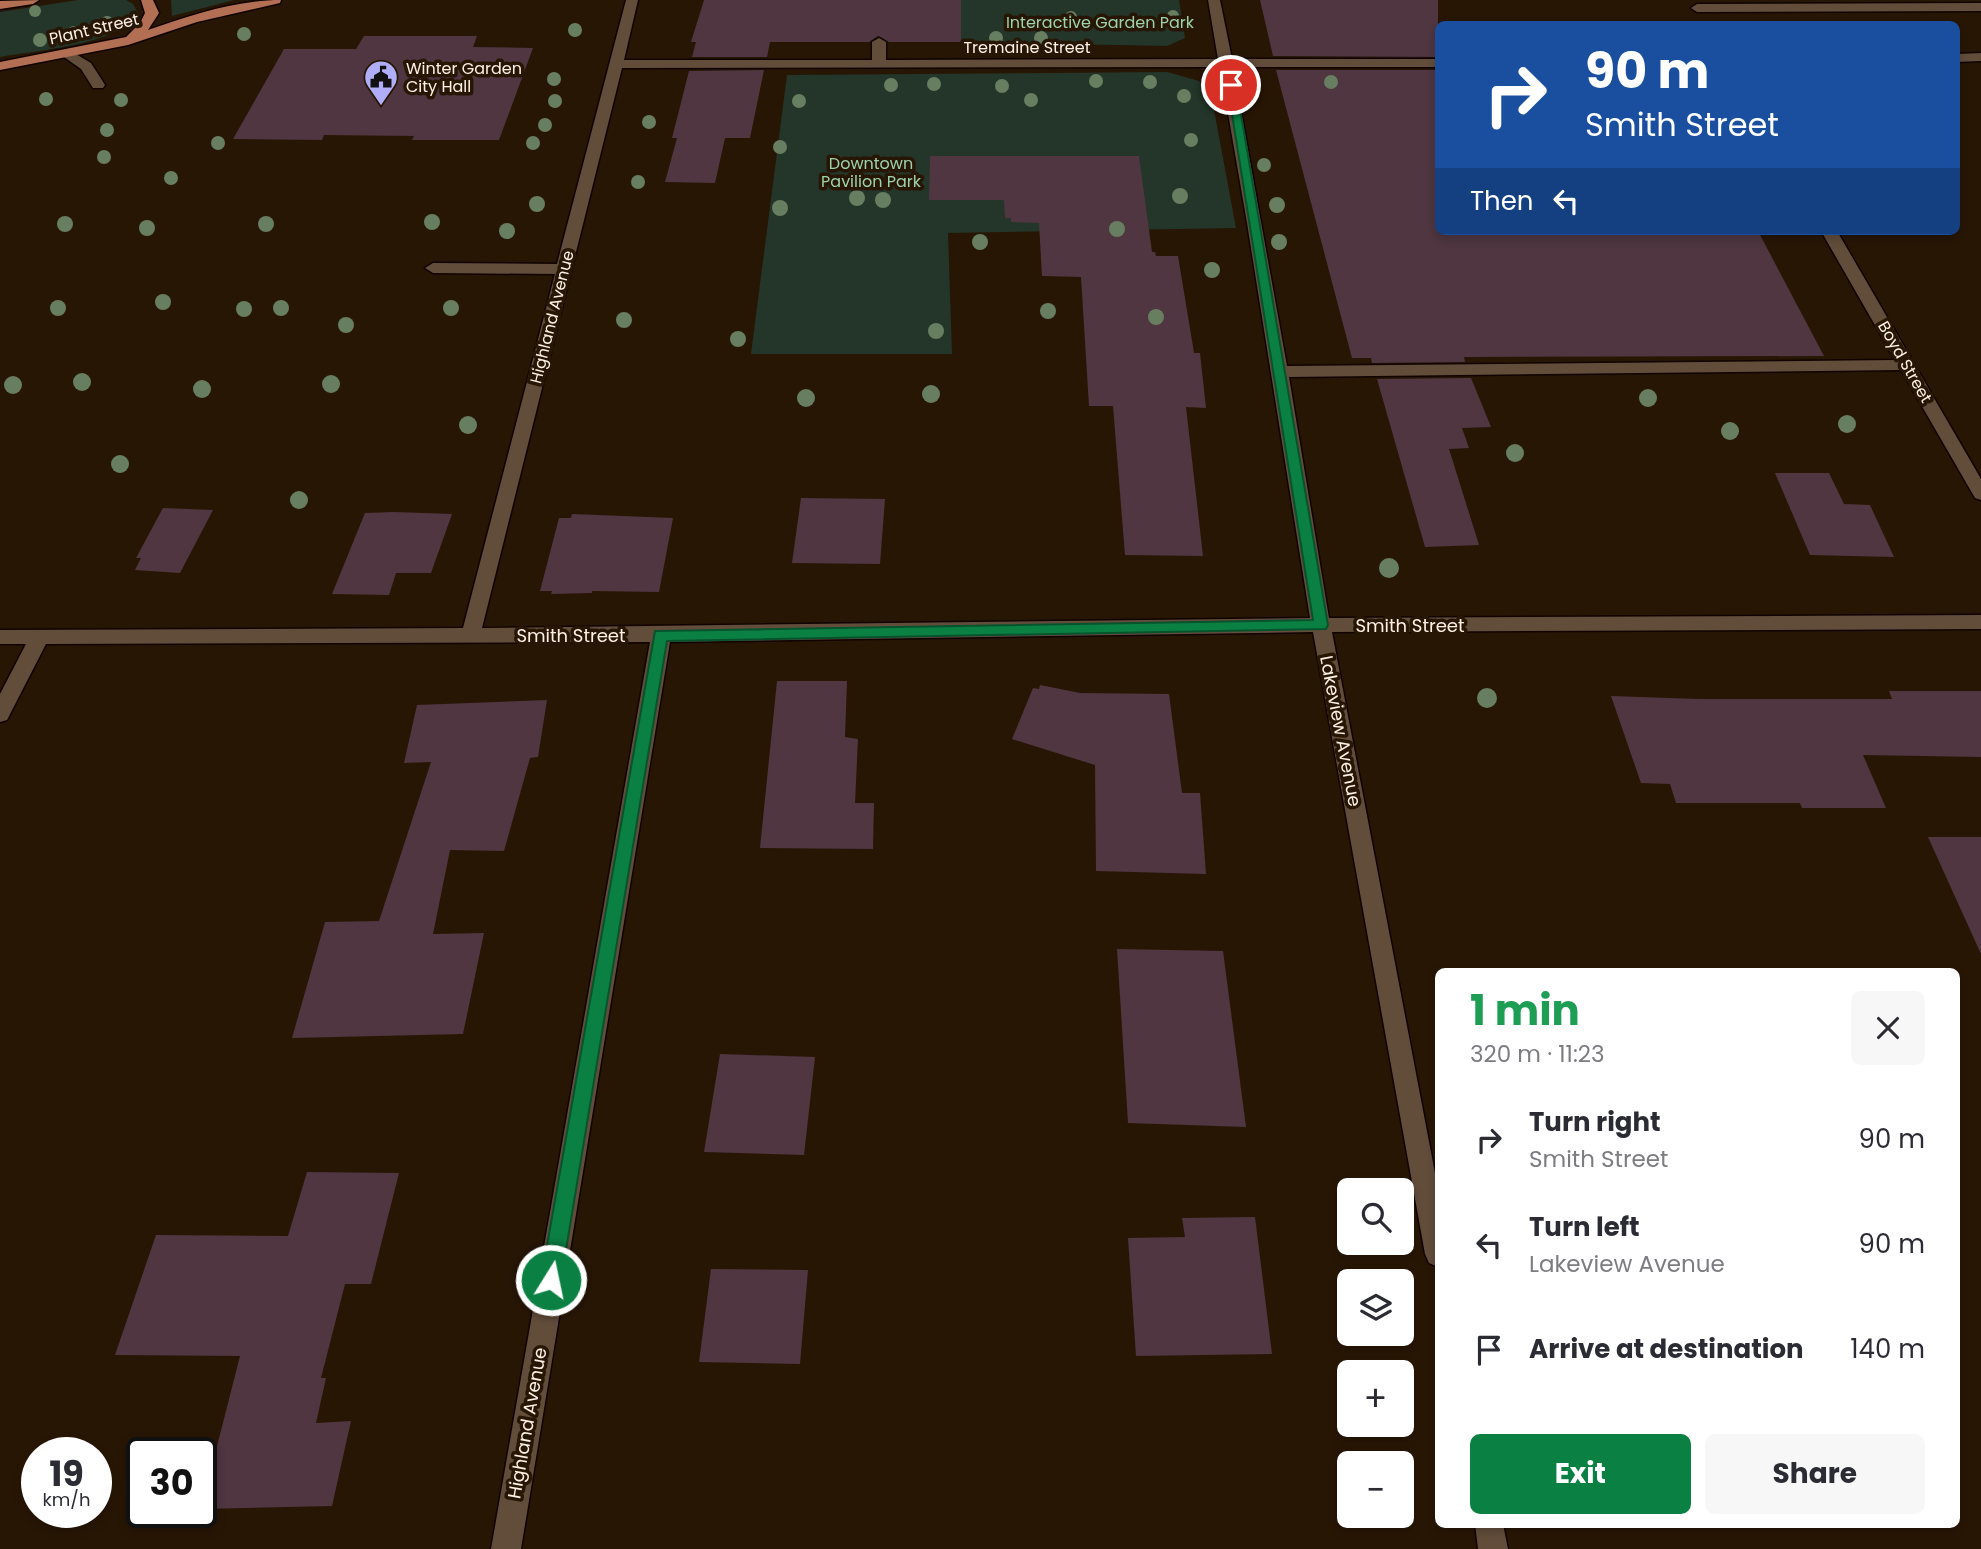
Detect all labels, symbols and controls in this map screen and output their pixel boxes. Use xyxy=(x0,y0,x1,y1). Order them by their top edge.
street label: Plant Street xyxy=(47,7,141,50)
park label: Interactive Garden Park xyxy=(1006,11,1195,34)
street label: Tremaine Street xyxy=(963,36,1091,59)
text: 90 m xyxy=(1585,37,1709,105)
icon: right xyxy=(1470,49,1561,140)
pin xyxy=(1201,55,1261,115)
place label: Winter Garden City Hall xyxy=(406,57,522,98)
public building icon: Winter Garden City Hall xyxy=(362,58,400,107)
icon: arrive xyxy=(1212,66,1250,104)
text: Smith Street xyxy=(1585,102,1779,147)
park label: Downtown Pavilion Park xyxy=(821,152,922,193)
icon: left xyxy=(1547,182,1585,220)
text: Then xyxy=(1470,183,1533,219)
street label: Highland Avenue xyxy=(524,248,580,386)
street label: Boyd Street xyxy=(1872,317,1938,407)
street label: Smith Street xyxy=(1355,613,1465,638)
street label: Smith Street xyxy=(516,623,626,648)
street label: Lakeview Avenue xyxy=(1314,653,1368,809)
text: 1 min xyxy=(1470,981,1580,1040)
button: close xyxy=(1851,991,1925,1065)
text: 320 m · 11:23 xyxy=(1470,1038,1605,1070)
text: Turn right xyxy=(1529,1104,1661,1140)
icon: right xyxy=(1470,1121,1508,1159)
text: 90 m xyxy=(1859,1121,1925,1157)
text: Smith Street xyxy=(1529,1143,1668,1175)
map controls xyxy=(1337,1178,1414,1528)
button: search xyxy=(1337,1178,1414,1255)
text: Turn left xyxy=(1529,1209,1640,1245)
icon: left xyxy=(1470,1226,1508,1264)
text: 90 m xyxy=(1859,1226,1925,1262)
position arrow xyxy=(514,1243,588,1317)
text: Lakeview Avenue xyxy=(1529,1248,1725,1280)
button: layers xyxy=(1337,1269,1414,1346)
icon: arrive xyxy=(1470,1331,1508,1369)
text: Arrive at destination xyxy=(1529,1331,1804,1367)
text: 140 m xyxy=(1850,1331,1925,1367)
street label: Highland Avenue xyxy=(501,1345,553,1501)
button: + xyxy=(1337,1360,1414,1437)
button: Exit xyxy=(1470,1434,1691,1514)
button: Share xyxy=(1705,1434,1925,1514)
speed limit sign: 30 xyxy=(126,1437,217,1528)
text: 19 xyxy=(49,1449,84,1498)
button: − xyxy=(1337,1451,1414,1528)
text: km/h xyxy=(43,1487,90,1512)

